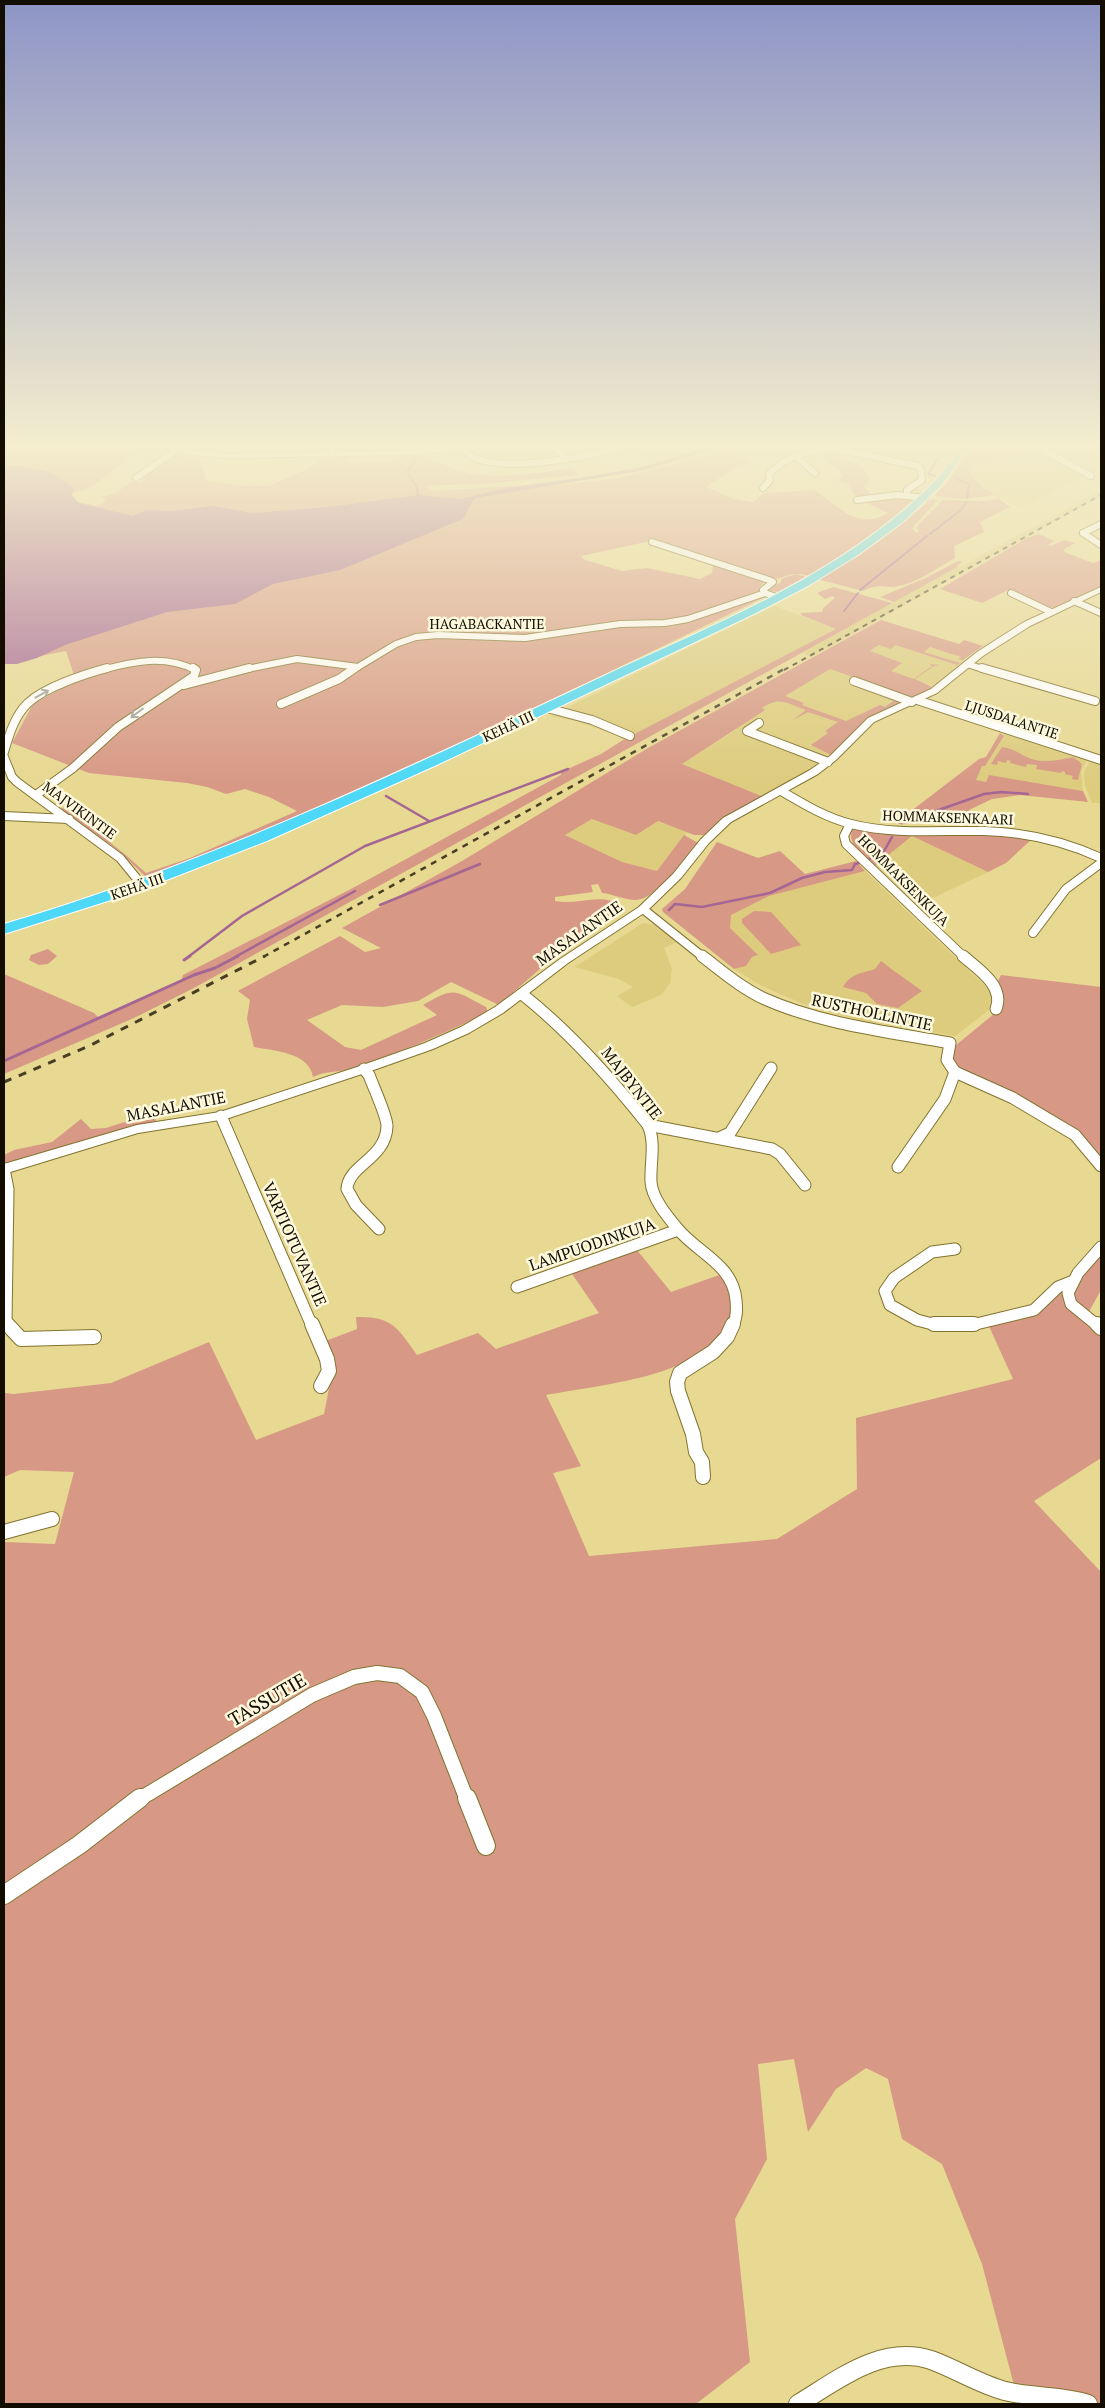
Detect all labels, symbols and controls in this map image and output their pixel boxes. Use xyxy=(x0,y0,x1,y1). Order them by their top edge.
street label: HAGABACKANTIE xyxy=(430,614,544,633)
one-way arrow xyxy=(35,689,49,699)
street label: LJUSDALANTIE xyxy=(963,695,1061,743)
street label: KEHÄ III xyxy=(479,706,537,746)
one-way arrow xyxy=(131,708,144,719)
street label: MAJVIKINTIE xyxy=(39,777,121,843)
street label: HOMMAKSENKAARI xyxy=(882,805,1014,829)
street label: HOMMAKSENKUJA xyxy=(854,830,954,930)
street label: KEHÄ III xyxy=(108,868,166,904)
street label: MASALANTIE xyxy=(531,895,627,971)
street label: RUSTHOLLINTIE xyxy=(810,988,934,1036)
street label: MAJBYNTIE xyxy=(597,1042,667,1124)
street label: MASALANTIE xyxy=(125,1086,227,1126)
street label: VARTIOTUVANTIE xyxy=(258,1178,332,1310)
street label: LAMPUODINKUJA xyxy=(526,1212,658,1276)
street label: TASSUTIE xyxy=(224,1667,310,1731)

